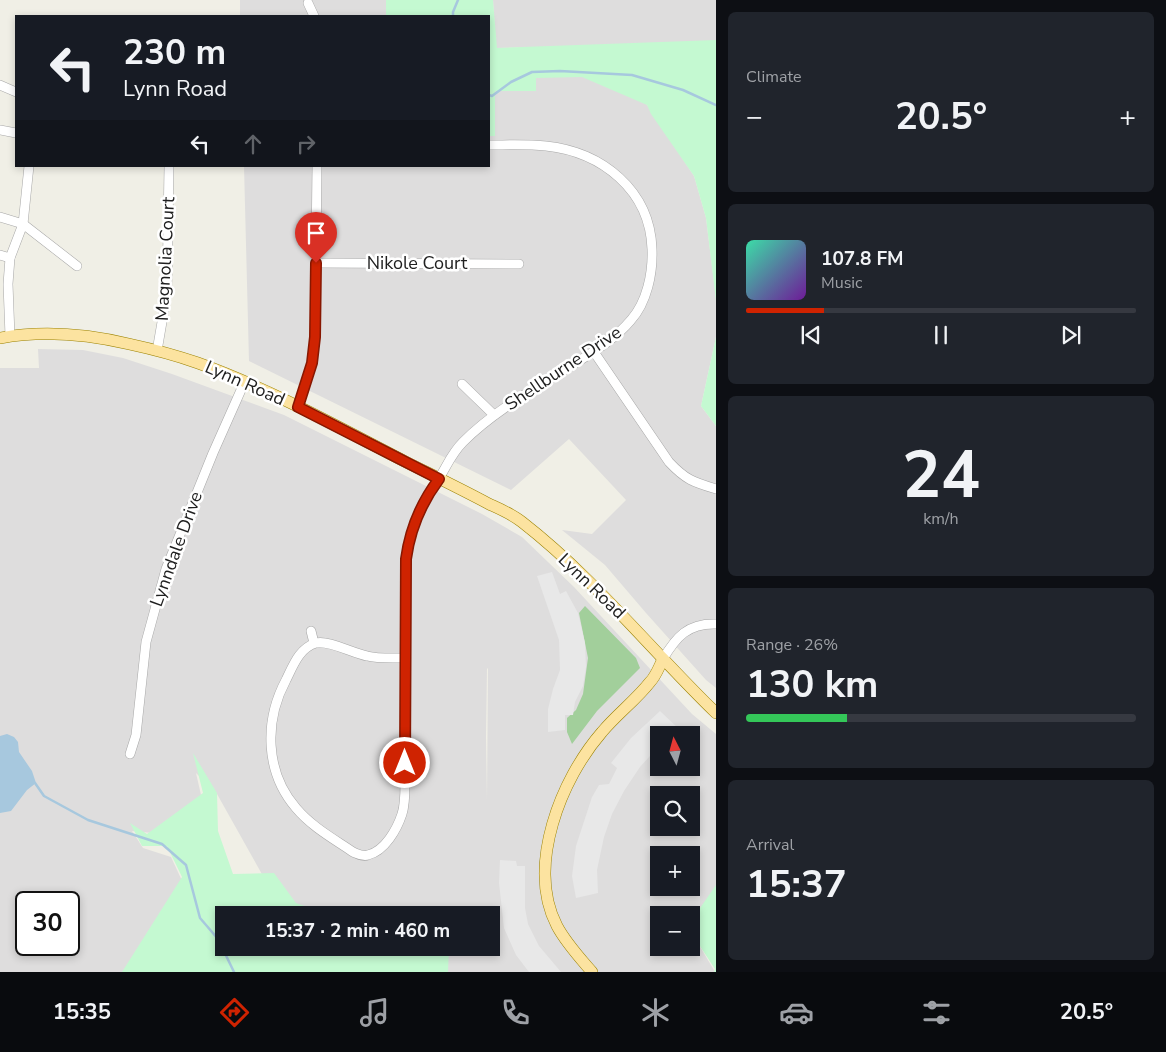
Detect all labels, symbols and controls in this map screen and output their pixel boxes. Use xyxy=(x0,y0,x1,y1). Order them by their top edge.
text: 230 m xyxy=(123,29,226,76)
icon: left xyxy=(40,35,105,100)
text: Climate xyxy=(746,66,801,88)
text: Lynn Road xyxy=(123,74,227,104)
text: 20.5° xyxy=(895,91,987,142)
text: − xyxy=(746,98,763,136)
text: + xyxy=(1119,98,1136,136)
icon: left xyxy=(186,130,214,158)
icon: ahead xyxy=(239,130,267,158)
icon: right xyxy=(292,130,320,158)
street label: Magnolia Court xyxy=(150,196,180,322)
pin xyxy=(295,212,337,263)
icon: arrive xyxy=(302,219,330,247)
text: 107.8 FM xyxy=(821,246,904,272)
street label: Nikole Court xyxy=(367,251,468,275)
text: Music xyxy=(821,272,862,294)
street label: Shellburne Drive xyxy=(500,320,626,416)
icon: previous xyxy=(797,321,825,349)
icon: pause xyxy=(927,321,955,349)
icon: next xyxy=(1057,321,1085,349)
street label: Lynn Road xyxy=(201,355,289,411)
text: 24 xyxy=(902,431,980,520)
street label: Lynndale Drive xyxy=(144,488,208,610)
text: km/h xyxy=(923,508,959,530)
street label: Lynn Road xyxy=(553,548,631,624)
text: Range · 26% xyxy=(746,634,838,656)
text: 130 km xyxy=(746,659,878,710)
north arrow xyxy=(650,726,700,776)
map controls xyxy=(650,726,700,956)
position arrow xyxy=(378,736,430,788)
button: search xyxy=(650,786,700,836)
text: Arrival xyxy=(746,834,794,856)
button: + xyxy=(650,846,700,896)
text: 15:37 xyxy=(746,859,847,910)
speed limit sign: 30 xyxy=(15,891,80,956)
button: − xyxy=(650,906,700,956)
text: 15:37 · 2 min · 460 m xyxy=(265,918,450,944)
icon: directions xyxy=(217,995,252,1030)
icon: music xyxy=(357,995,392,1030)
icon: phone xyxy=(498,995,533,1030)
icon: climate xyxy=(638,995,673,1030)
icon: car xyxy=(779,995,814,1030)
icon: filters xyxy=(919,995,954,1030)
text: 15:35 xyxy=(53,997,111,1027)
text: 20.5° xyxy=(1060,997,1113,1027)

